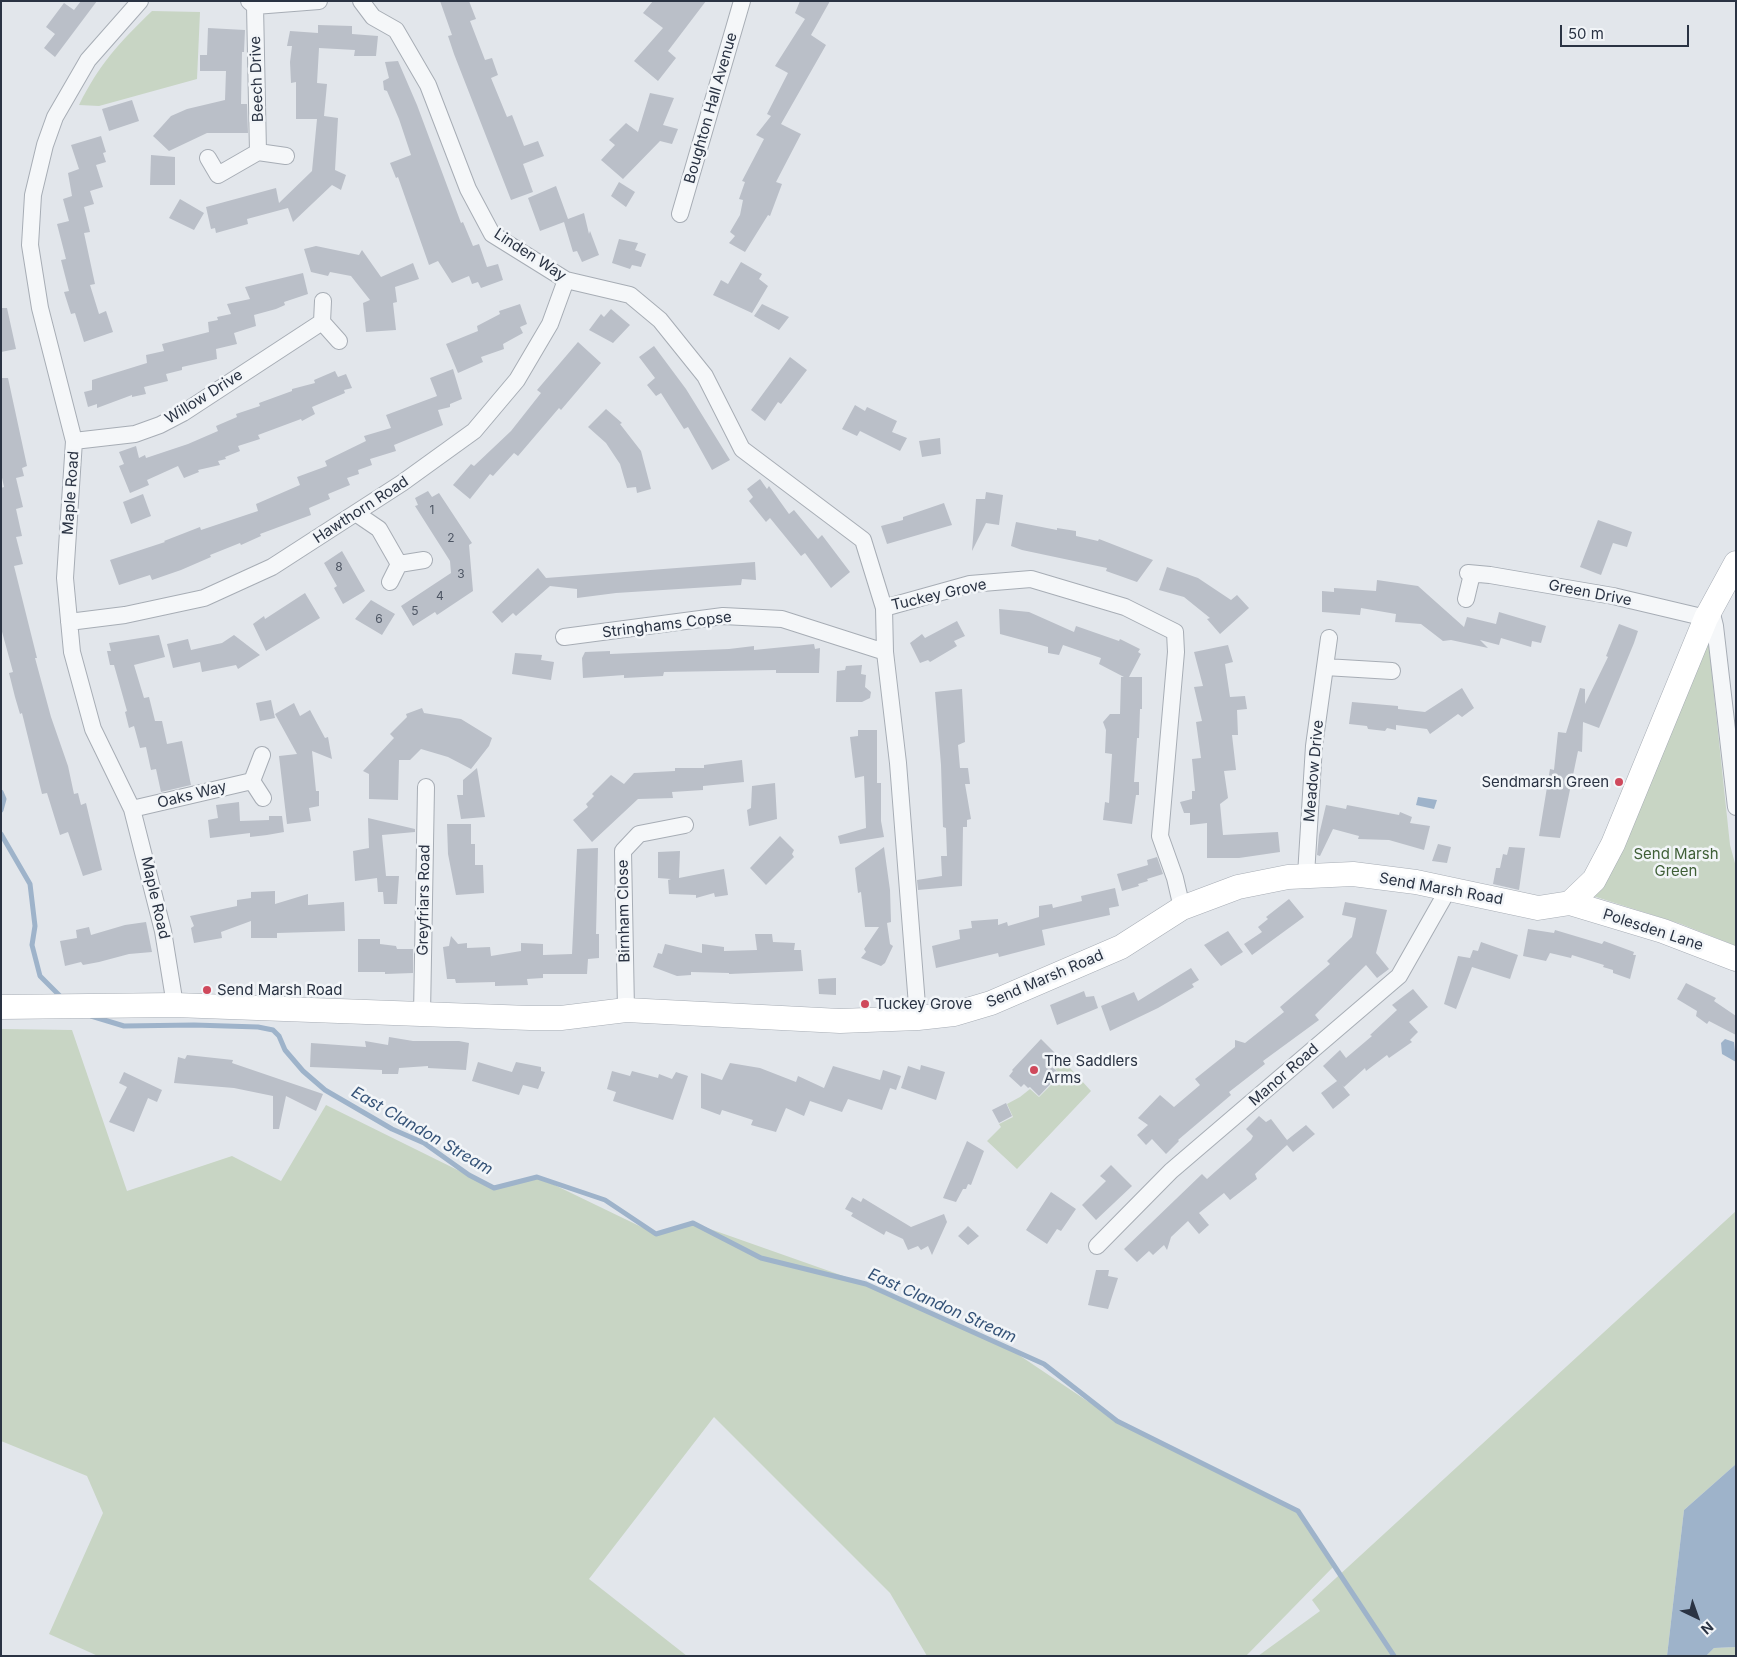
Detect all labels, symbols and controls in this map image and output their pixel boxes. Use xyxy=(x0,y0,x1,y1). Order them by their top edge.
scale bar xyxy=(1562,15,1691,47)
text: 50 m xyxy=(1568,24,1604,43)
street label: Boughton Hall Avenue xyxy=(681,30,741,186)
street label: Beech Drive xyxy=(247,36,267,122)
street label: Linden Way xyxy=(490,225,570,285)
street label: Willow Drive xyxy=(162,366,246,428)
street label: Maple Road xyxy=(59,451,83,535)
street label: Hawthorn Road xyxy=(310,473,412,547)
house number: 1 xyxy=(430,503,434,517)
house number: 2 xyxy=(447,531,455,545)
house number: 8 xyxy=(335,560,343,574)
house number: 3 xyxy=(457,567,465,581)
street label: Tuckey Grove xyxy=(890,575,988,615)
street label: Green Drive xyxy=(1547,576,1633,610)
house number: 4 xyxy=(436,589,444,603)
house number: 5 xyxy=(411,604,419,618)
street label: Stringhams Copse xyxy=(601,608,733,642)
house number: 6 xyxy=(375,612,383,626)
street label: Meadow Drive xyxy=(1301,719,1327,823)
place label: Sendmarsh Green xyxy=(1481,773,1609,791)
marker: Sendmarsh Green xyxy=(1613,776,1625,788)
street label: Oaks Way xyxy=(155,778,229,812)
street label: Greyfriars Road xyxy=(414,844,434,956)
park label: Send Marsh Green xyxy=(1633,845,1719,880)
street label: Maple Road xyxy=(137,855,173,941)
street label: Birnham Close xyxy=(614,859,634,963)
street label: Send Marsh Road xyxy=(1378,869,1504,909)
street label: Polesden Lane xyxy=(1601,905,1705,955)
street label: Send Marsh Road xyxy=(984,946,1106,1012)
place label: Send Marsh Road xyxy=(217,981,342,999)
marker: Send Marsh Road xyxy=(201,984,213,996)
place label: Tuckey Grove xyxy=(875,995,972,1013)
marker: Tuckey Grove xyxy=(859,998,871,1010)
street label: Manor Road xyxy=(1246,1040,1322,1110)
place label: The Saddlers Arms xyxy=(1044,1052,1138,1087)
marker: The Saddlers Arms xyxy=(1028,1064,1040,1076)
water label: East Clandon Stream xyxy=(348,1083,496,1179)
water label: East Clandon Stream xyxy=(865,1265,1019,1347)
north arrow xyxy=(1672,1592,1722,1642)
text: N xyxy=(1698,1619,1717,1638)

